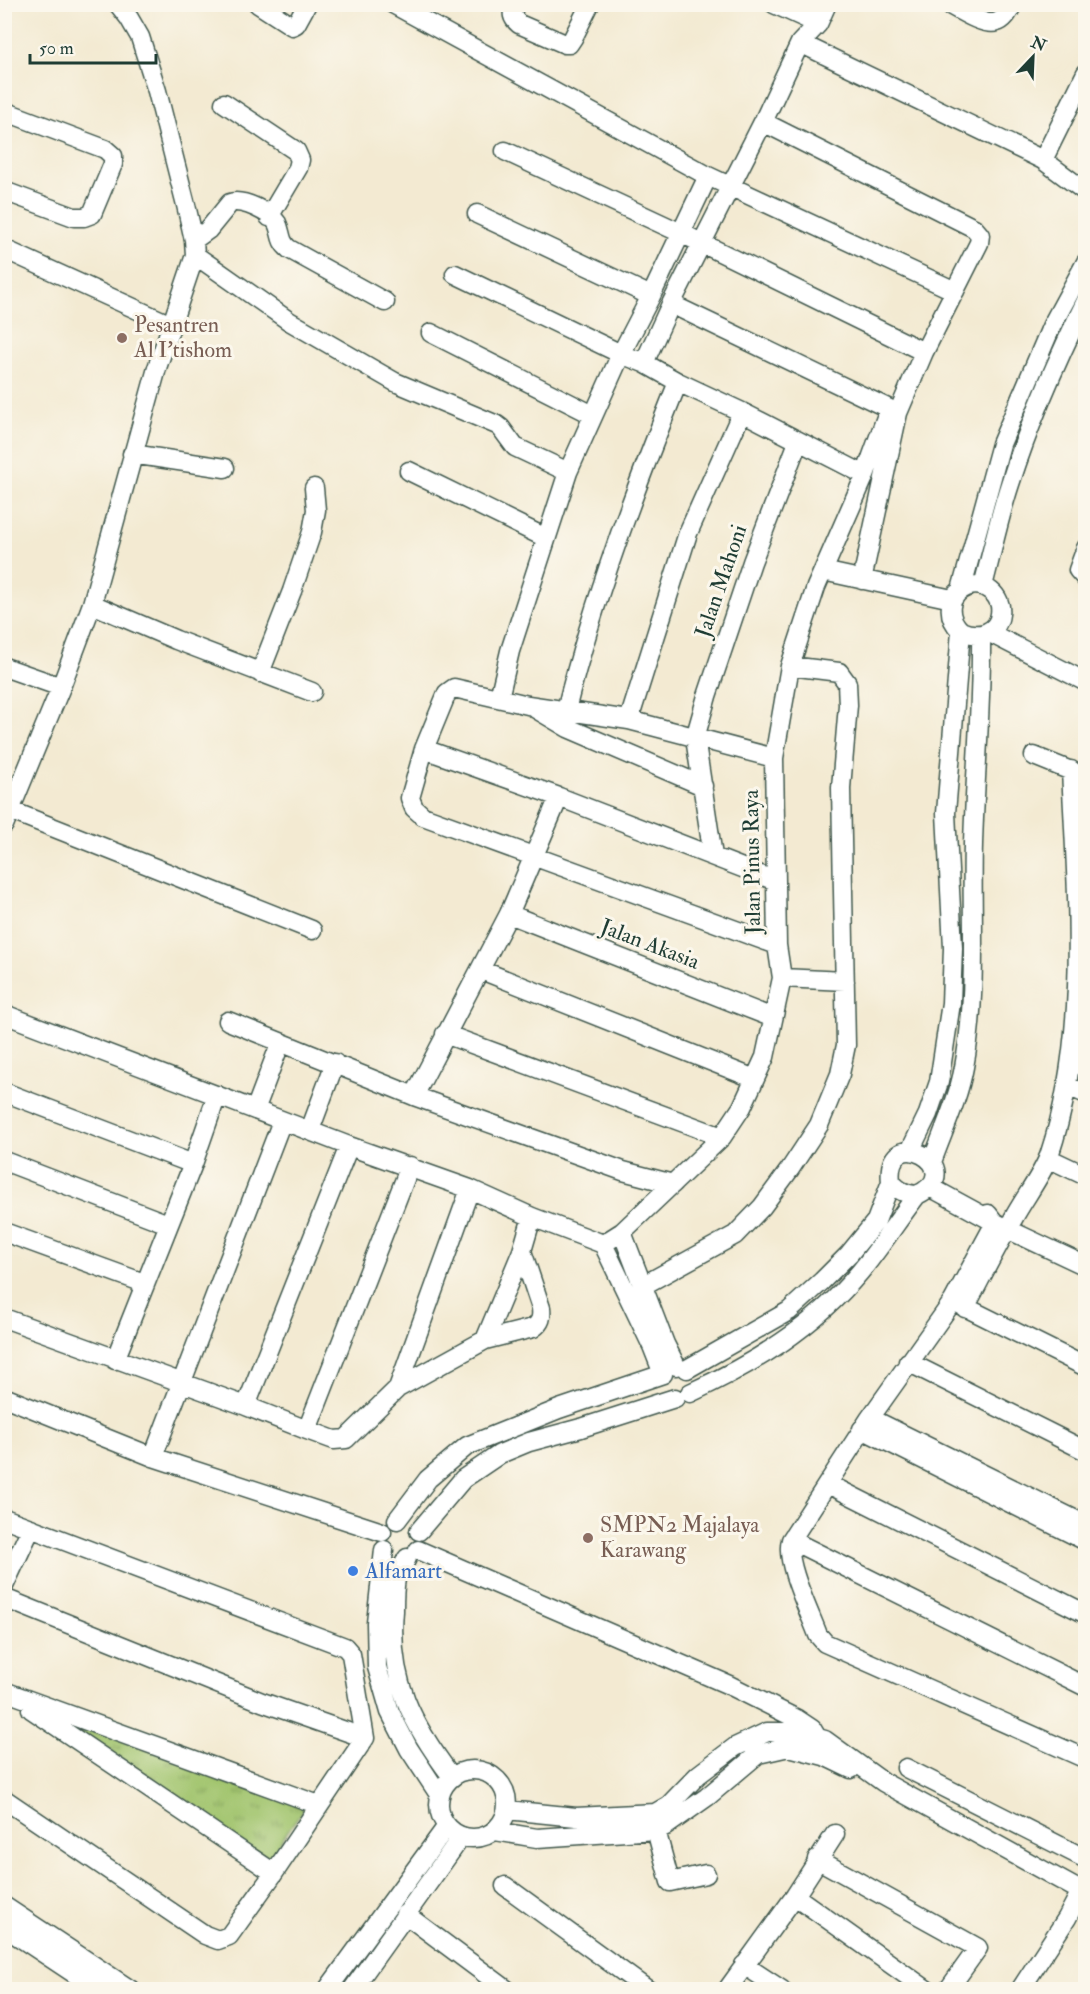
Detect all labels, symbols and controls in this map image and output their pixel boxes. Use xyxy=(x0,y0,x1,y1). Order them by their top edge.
scale bar xyxy=(30,27,156,65)
north arrow xyxy=(1003,27,1063,87)
text: N xyxy=(1027,32,1050,56)
text: 50 m xyxy=(39,37,74,60)
place label: Pesantren Al I’tishom xyxy=(133,311,232,364)
marker: Pesantren Al I’tishom xyxy=(115,331,129,345)
street label: Jalan Mahoni xyxy=(688,521,753,642)
street label: Jalan Pinus Raya xyxy=(737,788,767,936)
street label: Jalan Akasia xyxy=(596,912,704,976)
place label: SMPN2 Majalaya Karawang xyxy=(600,1511,760,1564)
marker: SMPN2 Majalaya Karawang xyxy=(581,1531,595,1545)
place label: Alfamart xyxy=(364,1557,442,1585)
marker: Alfamart xyxy=(346,1564,360,1578)

